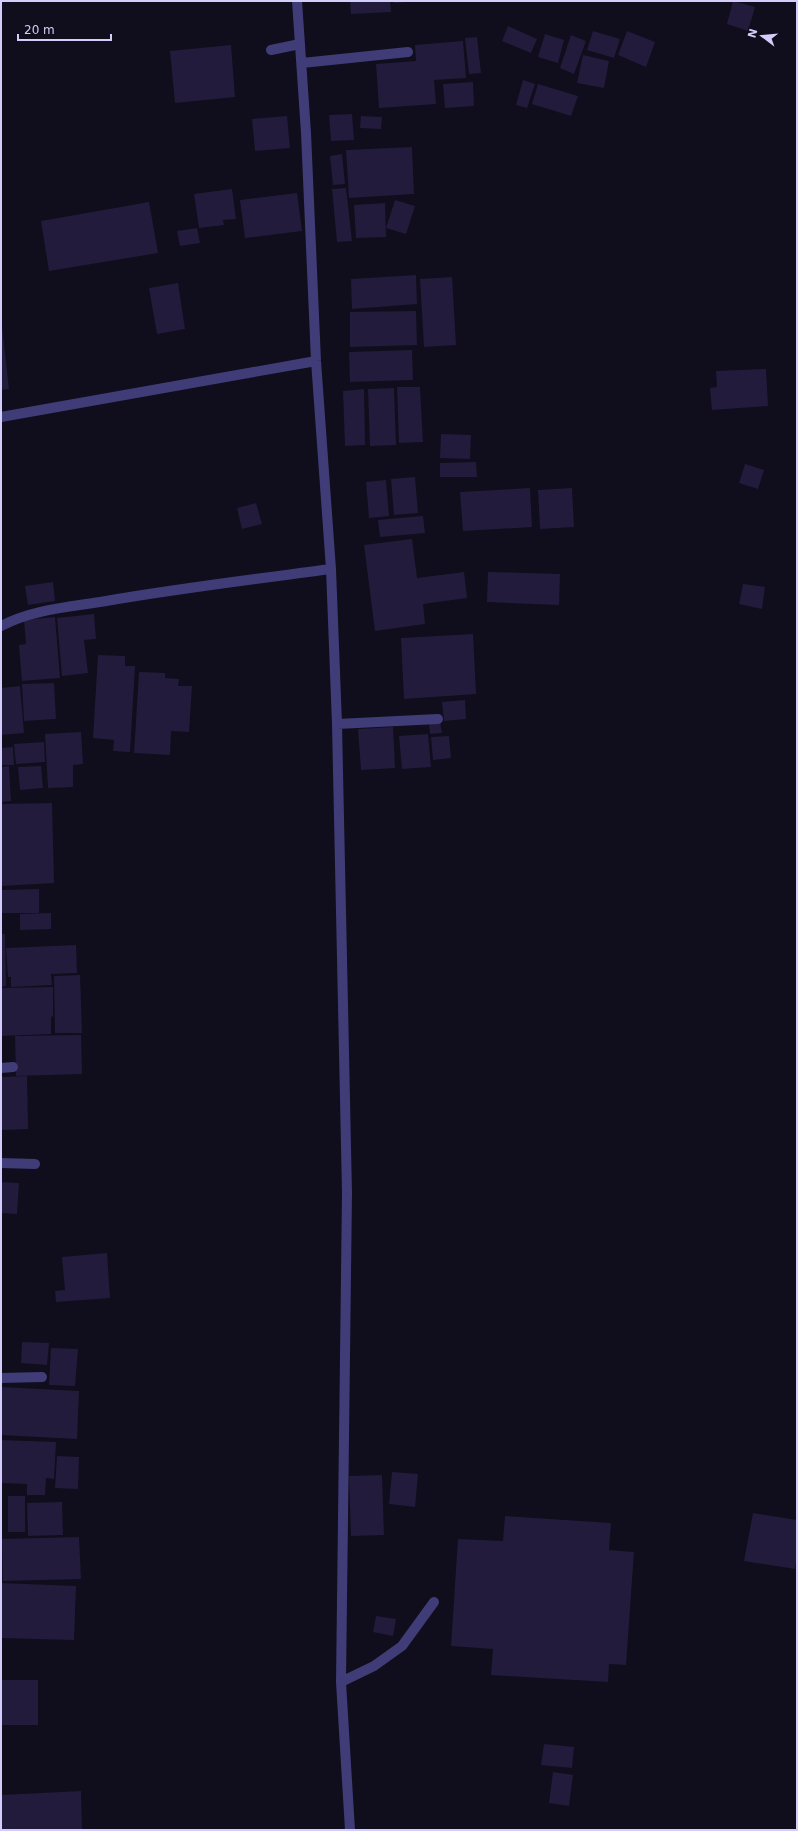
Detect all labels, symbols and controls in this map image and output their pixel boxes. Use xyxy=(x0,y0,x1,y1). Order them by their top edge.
scale bar xyxy=(18,16,111,42)
north arrow xyxy=(742,16,782,56)
text: 20 m xyxy=(24,23,55,37)
text: N xyxy=(745,27,760,40)

